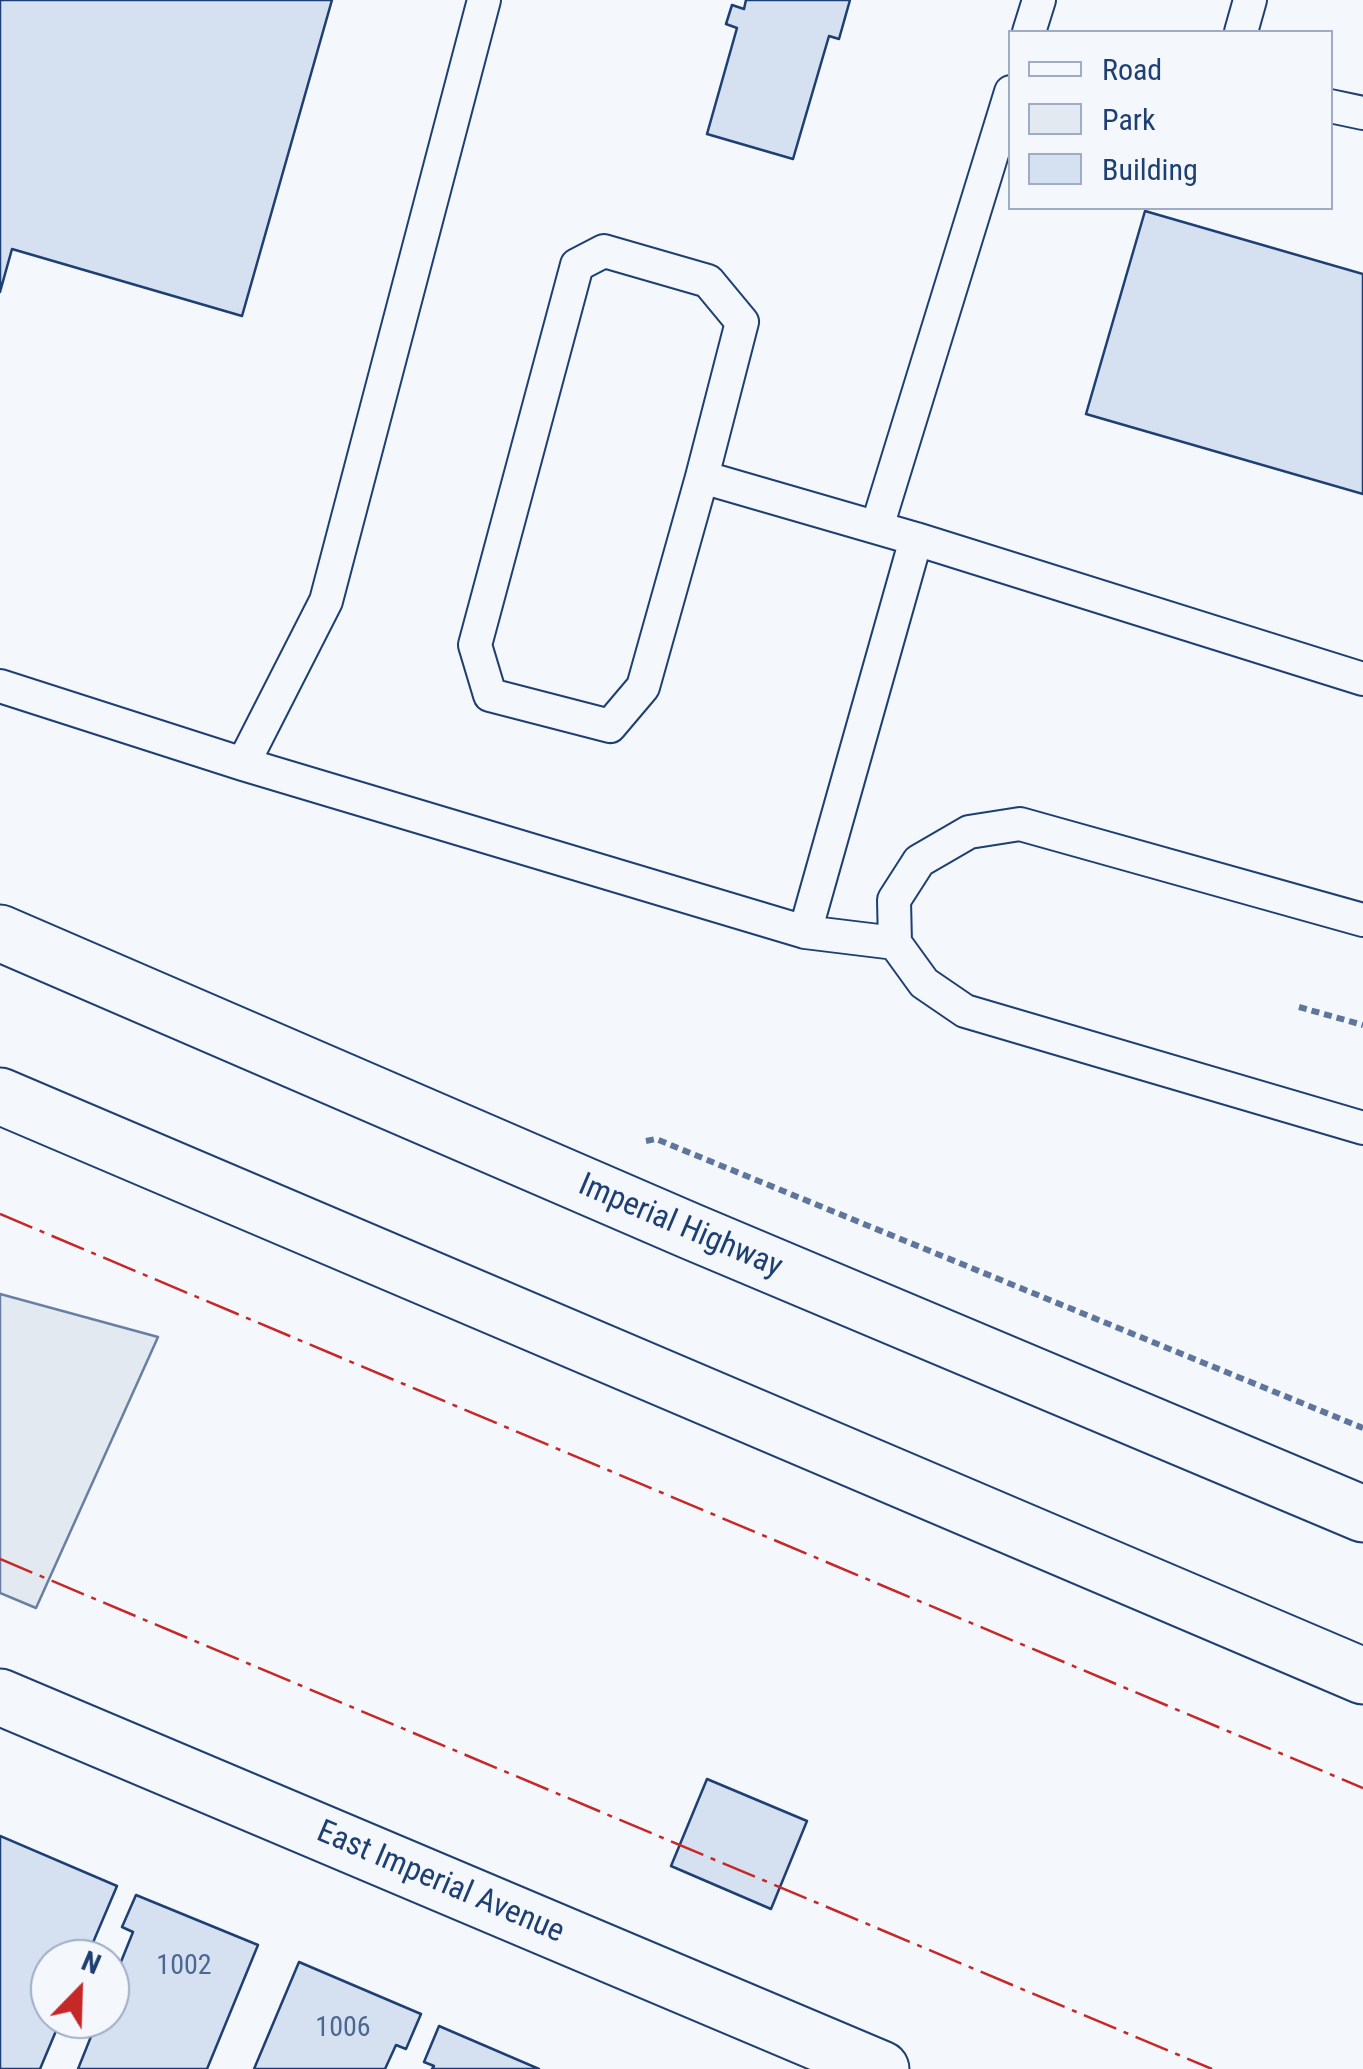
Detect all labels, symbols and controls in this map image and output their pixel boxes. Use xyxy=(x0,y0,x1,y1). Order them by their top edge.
legend xyxy=(1008,30,1333,210)
text: Road xyxy=(1102,52,1162,87)
text: Park xyxy=(1102,102,1156,137)
text: Building xyxy=(1102,152,1198,187)
street label: Imperial Highway xyxy=(572,1167,788,1287)
street label: East Imperial Avenue xyxy=(311,1814,569,1952)
north arrow xyxy=(30,1939,130,2039)
text: N xyxy=(77,1944,105,1981)
house number: 1002 xyxy=(156,1950,212,1984)
house number: 1006 xyxy=(315,2012,371,2046)

